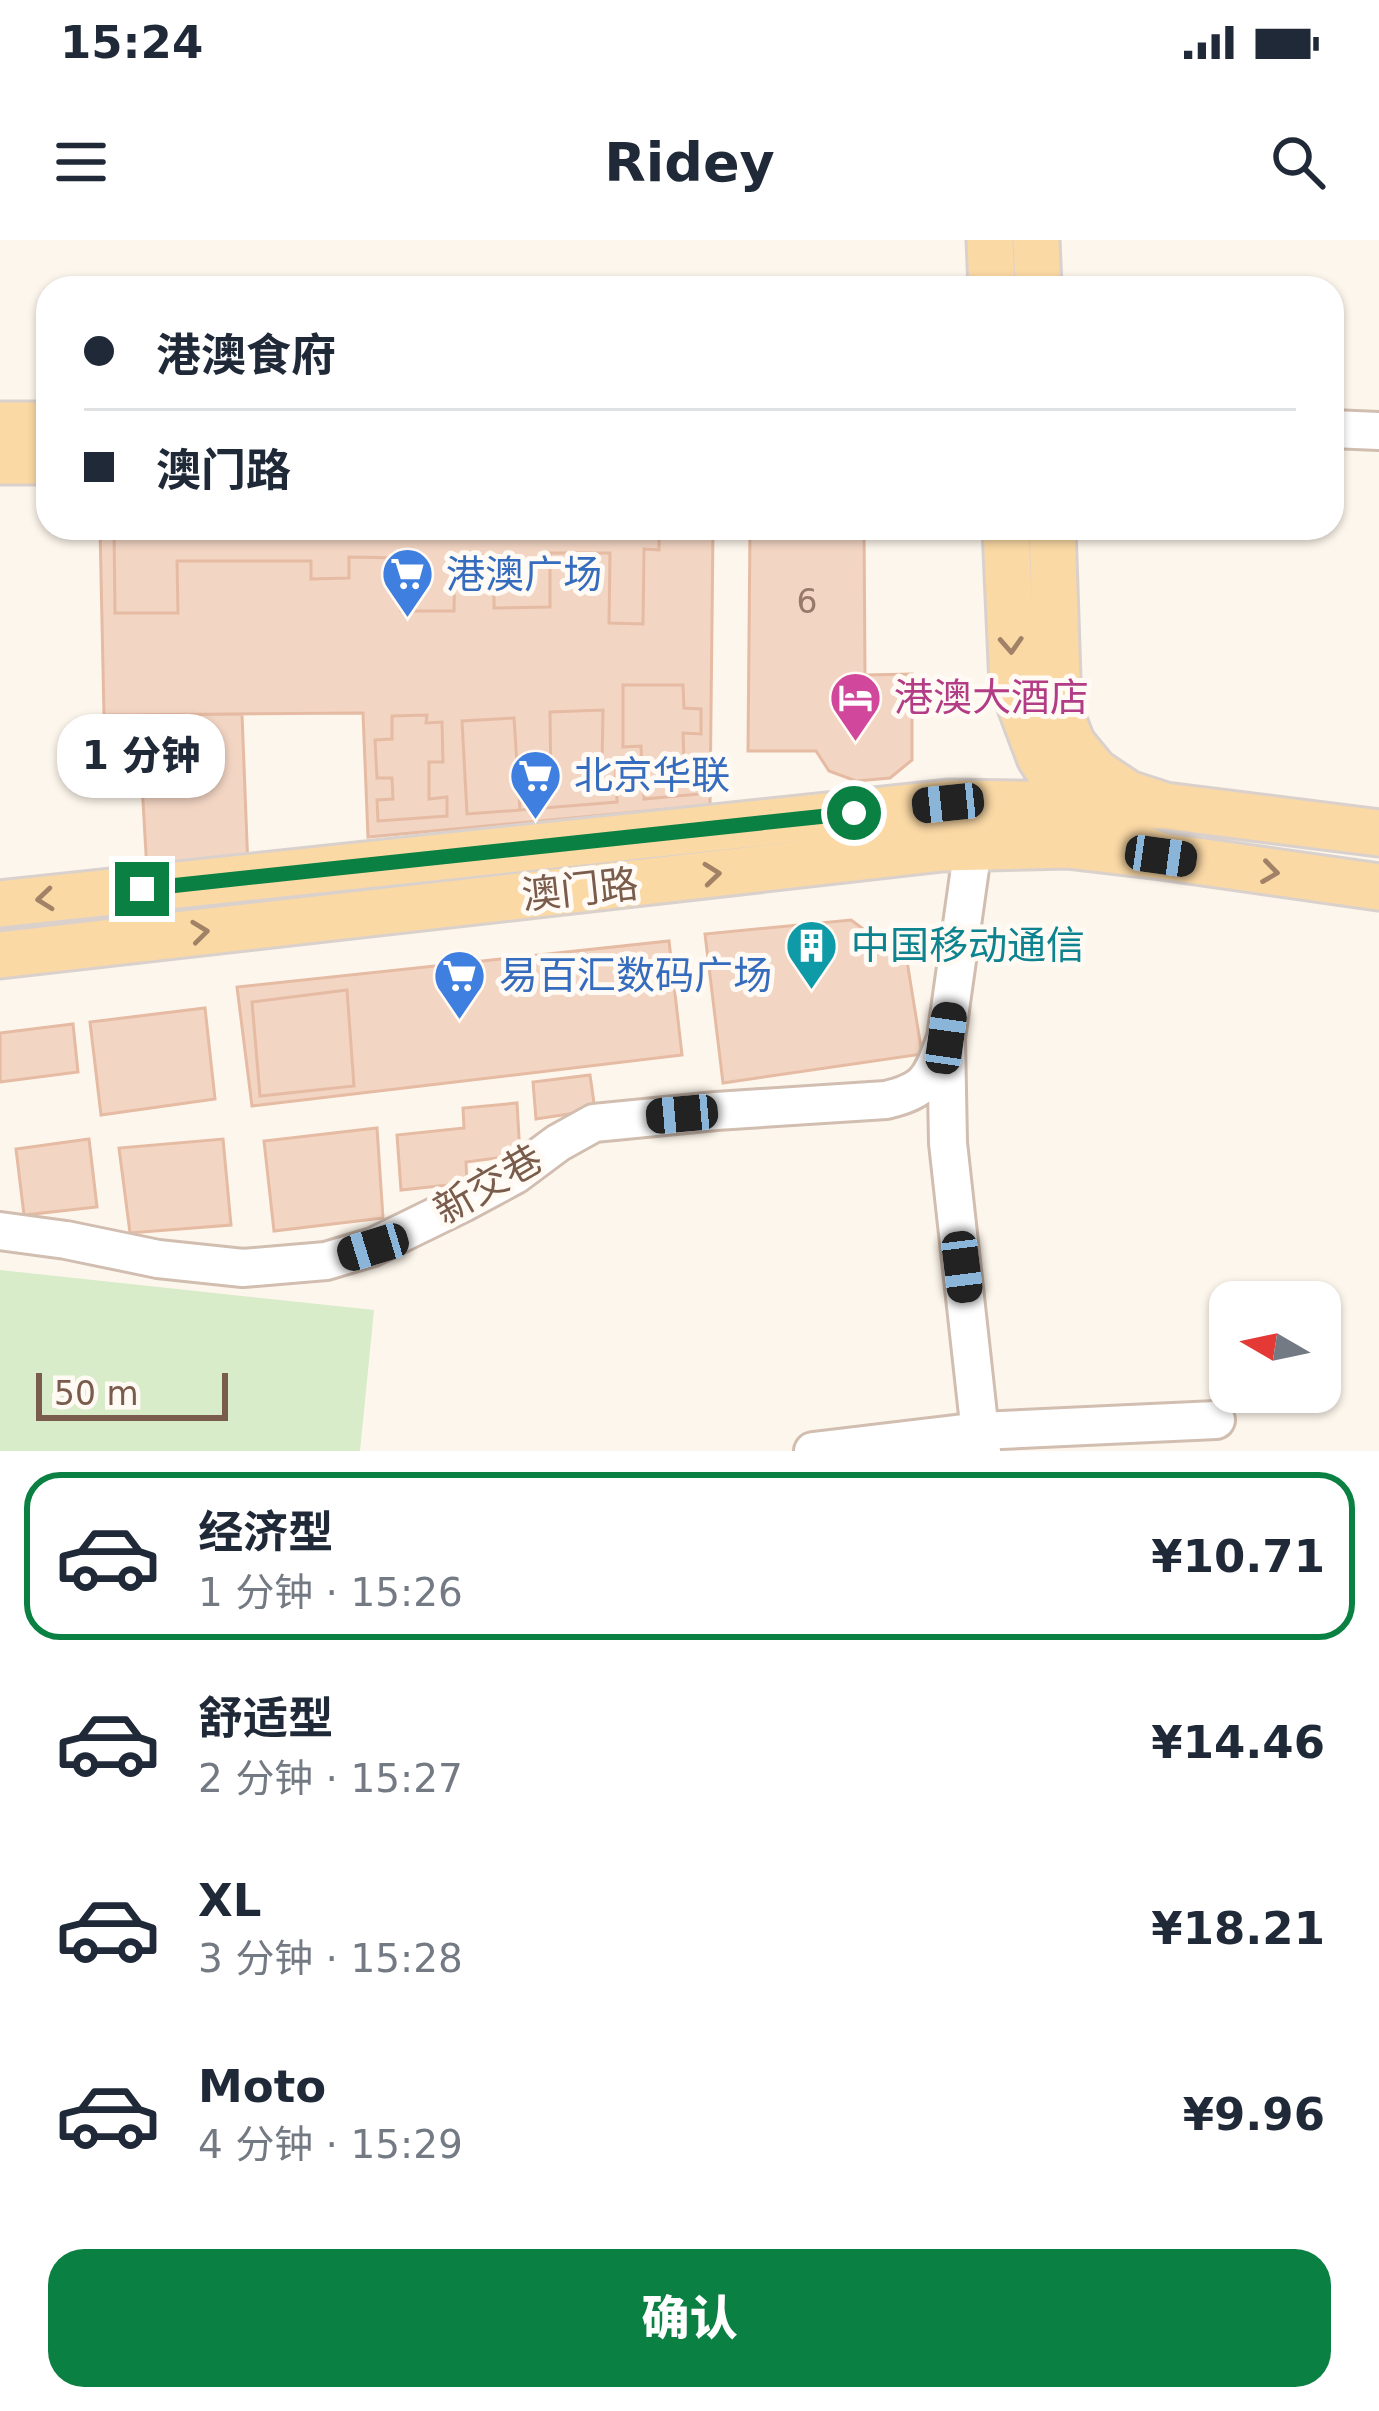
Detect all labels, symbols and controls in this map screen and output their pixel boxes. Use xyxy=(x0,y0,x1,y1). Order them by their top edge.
text: 15:24 xyxy=(60,16,203,69)
icon: menu xyxy=(48,129,114,195)
icon: search xyxy=(1265,129,1331,195)
text: Ridey xyxy=(604,131,775,194)
text: 港澳食府 xyxy=(156,329,336,382)
text: 澳门路 xyxy=(156,444,291,497)
supermarket icon: 港澳广场 xyxy=(379,546,435,620)
place label: 港澳广场 xyxy=(446,552,602,597)
house number: 6 xyxy=(797,582,818,621)
one-way arrow xyxy=(998,636,1024,655)
hotel icon: 港澳大酒店 xyxy=(827,669,883,743)
place label: 港澳大酒店 xyxy=(894,675,1089,720)
callout: 1 分钟 xyxy=(58,715,226,799)
text: 1 分钟 xyxy=(82,733,200,778)
supermarket icon: 北京华联 xyxy=(507,747,563,821)
place label: 北京华联 xyxy=(574,753,730,798)
car xyxy=(910,781,986,825)
route start xyxy=(827,786,881,840)
car xyxy=(1123,833,1199,879)
one-way arrow xyxy=(1260,858,1280,884)
street label: 澳门路 xyxy=(520,861,641,918)
one-way arrow xyxy=(703,861,722,887)
route end xyxy=(115,862,169,916)
one-way arrow xyxy=(35,886,54,911)
building icon: 中国移动通信 xyxy=(784,917,840,991)
one-way arrow xyxy=(190,920,210,946)
place label: 中国移动通信 xyxy=(851,923,1085,968)
supermarket icon: 易百汇数码广场 xyxy=(432,947,488,1021)
place label: 易百汇数码广场 xyxy=(499,953,772,998)
car xyxy=(923,1000,969,1076)
car xyxy=(645,1093,719,1135)
street label: 新交巷 xyxy=(426,1136,550,1233)
car xyxy=(333,1219,413,1275)
car xyxy=(940,1229,984,1305)
north arrow xyxy=(1209,1281,1341,1413)
map controls xyxy=(1209,1281,1341,1413)
scale bar xyxy=(36,1367,228,1420)
text: 50 m xyxy=(54,1374,139,1413)
icon: car xyxy=(54,1502,162,1610)
text: 经济型 xyxy=(198,1506,333,1559)
text: ¥10.71 xyxy=(1151,1530,1325,1583)
text: 1 分钟 · 15:26 xyxy=(198,1570,463,1615)
icon: car xyxy=(54,1688,162,1796)
text: 舒适型 xyxy=(198,1692,333,1745)
text: ¥14.46 xyxy=(1151,1716,1325,1769)
text: 2 分钟 · 15:27 xyxy=(198,1756,463,1801)
icon: car xyxy=(54,1874,162,1982)
text: XL xyxy=(198,1874,261,1927)
text: ¥18.21 xyxy=(1151,1902,1325,1955)
text: 3 分钟 · 15:28 xyxy=(198,1936,463,1981)
icon: car xyxy=(54,2060,162,2168)
text: Moto xyxy=(198,2060,326,2113)
text: ¥9.96 xyxy=(1183,2088,1325,2141)
text: 4 分钟 · 15:29 xyxy=(198,2122,463,2167)
button: 确认 xyxy=(48,2249,1331,2387)

